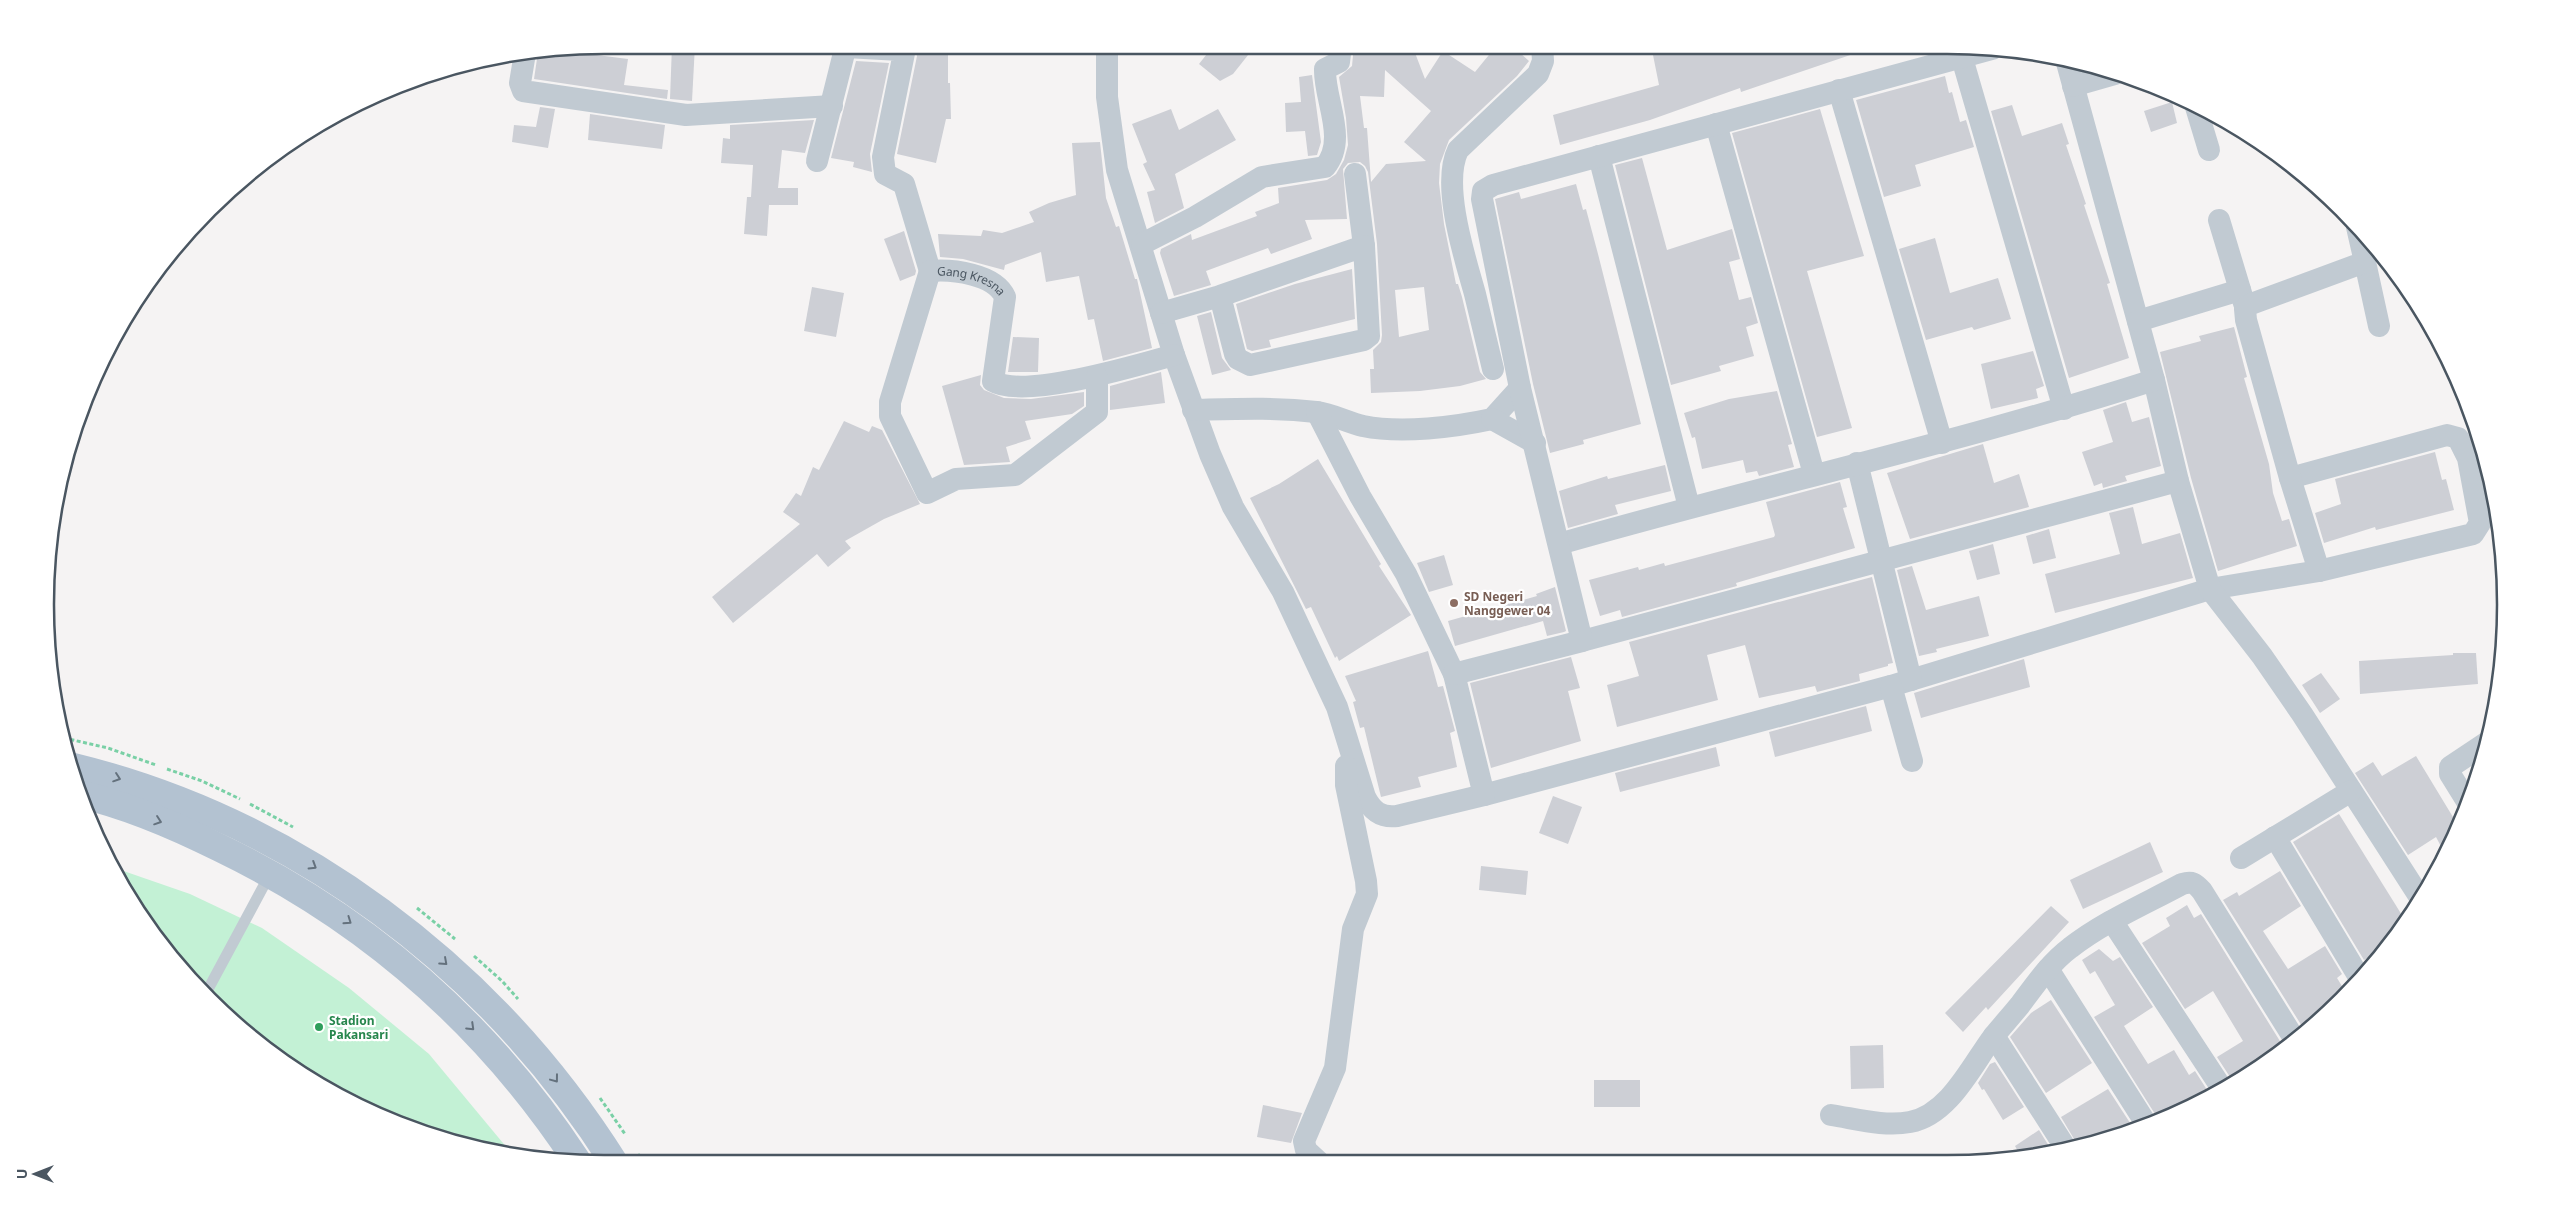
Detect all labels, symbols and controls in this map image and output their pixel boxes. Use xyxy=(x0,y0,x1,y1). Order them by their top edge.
street label: Gang Kresna xyxy=(937,262,1010,299)
place label: SD Negeri Nanggewer 04 xyxy=(1464,588,1551,619)
marker: SD Negeri Nanggewer 04 xyxy=(1448,597,1460,609)
one-way arrow xyxy=(113,772,121,782)
one-way arrow xyxy=(153,815,162,825)
one-way arrow xyxy=(307,860,316,869)
one-way arrow xyxy=(342,915,351,924)
one-way arrow xyxy=(438,956,447,965)
place label: Stadion Pakansari xyxy=(329,1012,388,1043)
marker: Stadion Pakansari xyxy=(313,1021,325,1033)
one-way arrow xyxy=(465,1021,474,1030)
one-way arrow xyxy=(550,1073,558,1082)
north arrow xyxy=(10,1149,60,1199)
text: U xyxy=(12,1169,31,1179)

